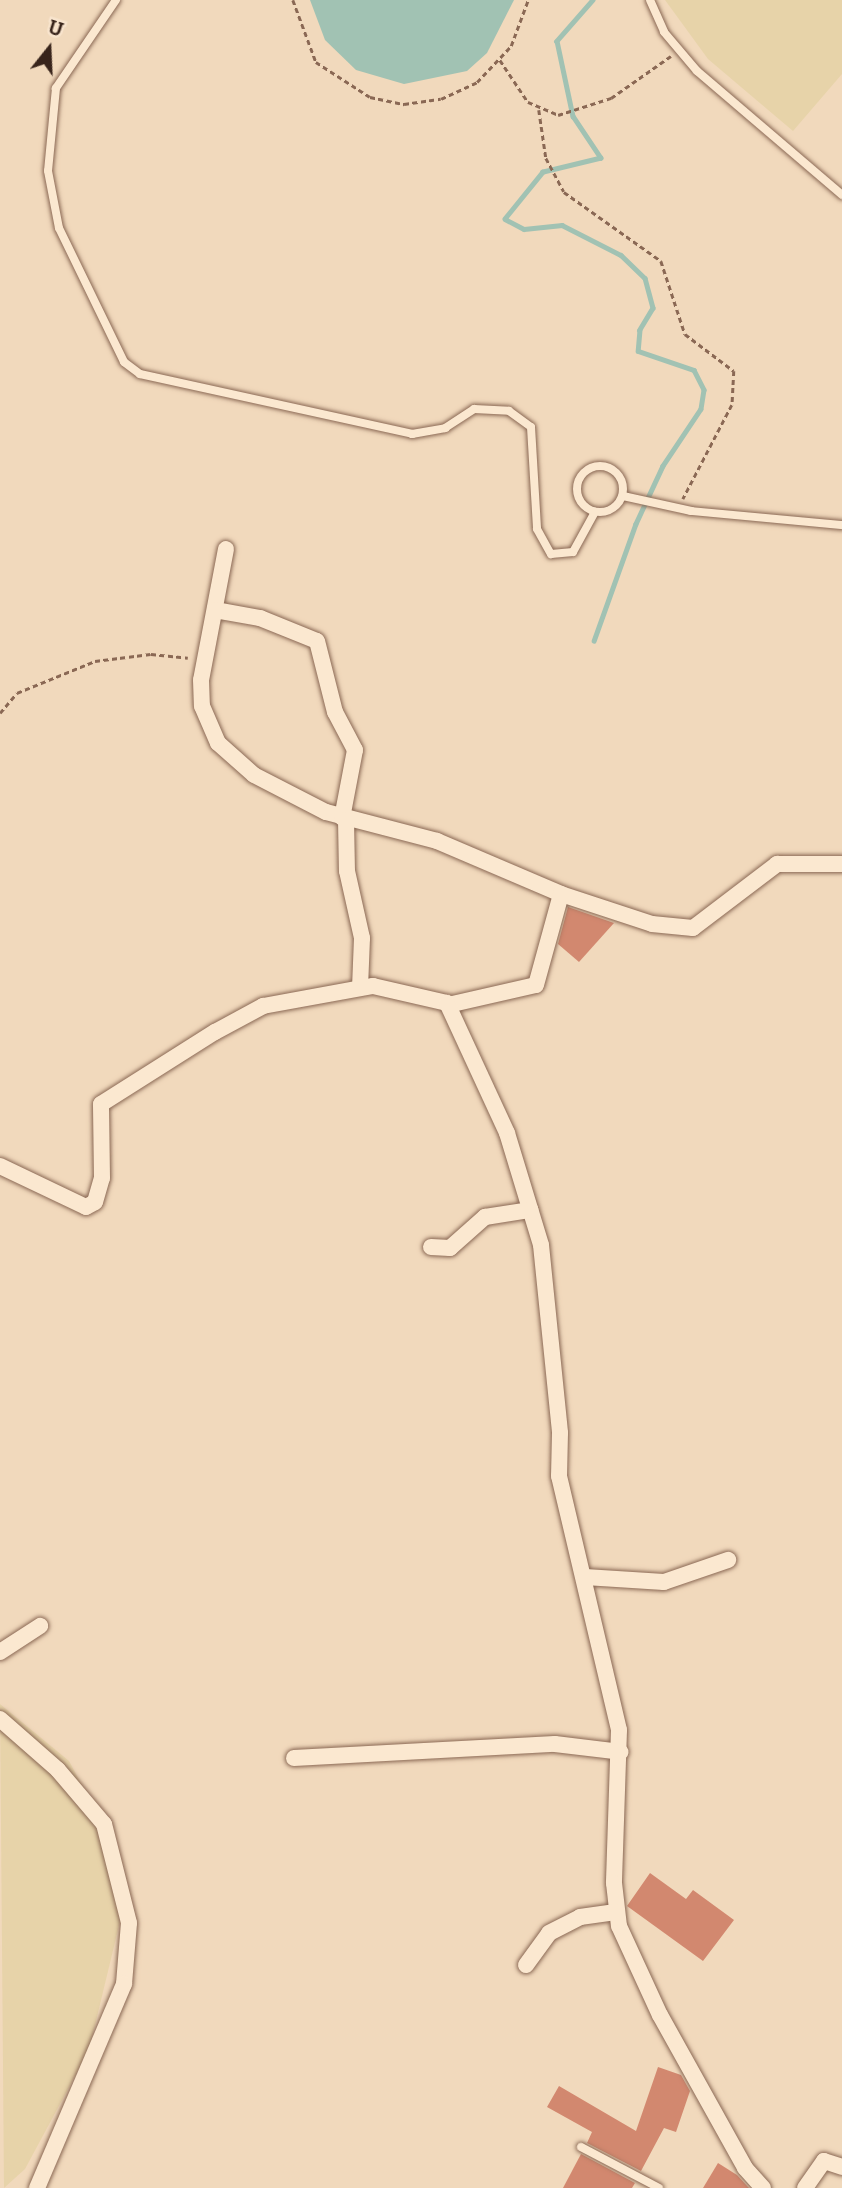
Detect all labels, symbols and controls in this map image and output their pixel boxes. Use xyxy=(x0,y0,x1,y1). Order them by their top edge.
north arrow xyxy=(14,14,84,84)
text: U xyxy=(45,15,66,42)

